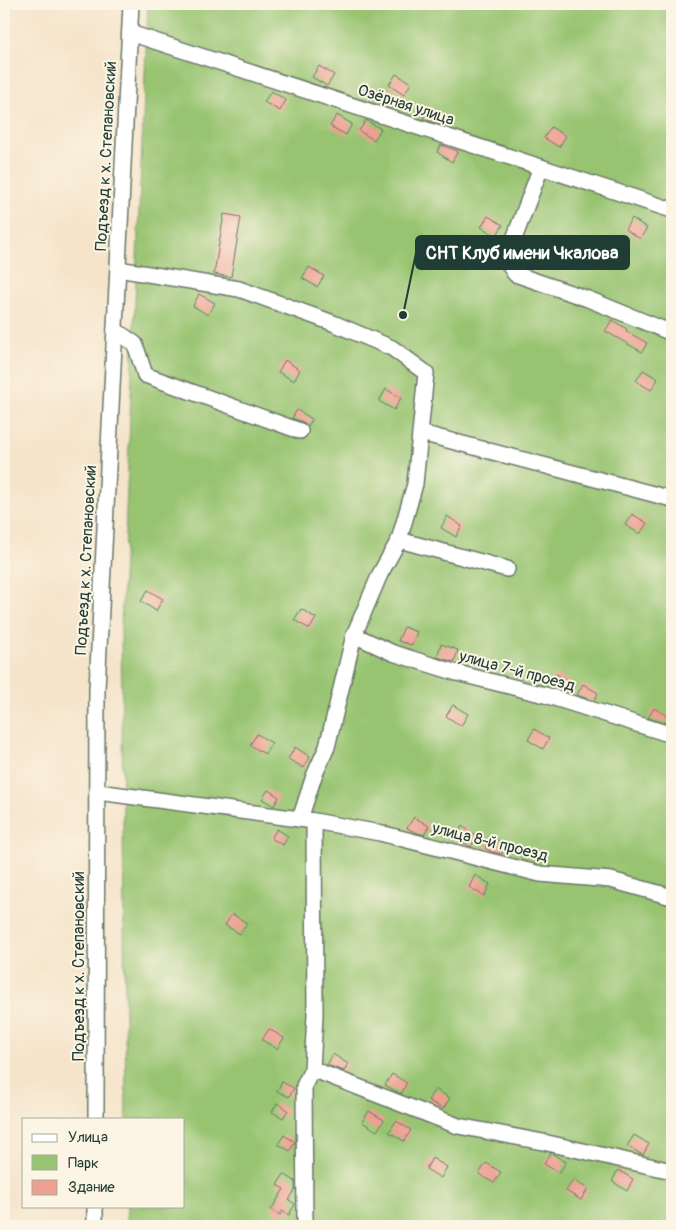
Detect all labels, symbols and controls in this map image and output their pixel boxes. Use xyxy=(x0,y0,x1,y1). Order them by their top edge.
street label: Подъезд к х. Степановский xyxy=(91,61,121,251)
street label: Озёрная улица xyxy=(355,80,457,130)
callout: СНТ Клуб имени Чкалова xyxy=(416,236,629,269)
text: СНТ Клуб имени Чкалова xyxy=(426,242,619,265)
street label: Подъезд к х. Степановский xyxy=(71,465,101,655)
street label: улица 7-й проезд xyxy=(456,646,578,696)
street label: улица 8-й проезд xyxy=(429,818,550,866)
street label: Подъезд к х. Степановский xyxy=(69,871,89,1061)
legend xyxy=(22,1118,185,1208)
text: Улица xyxy=(68,1128,108,1147)
text: Парк xyxy=(68,1154,99,1173)
text: Здание xyxy=(68,1178,115,1197)

